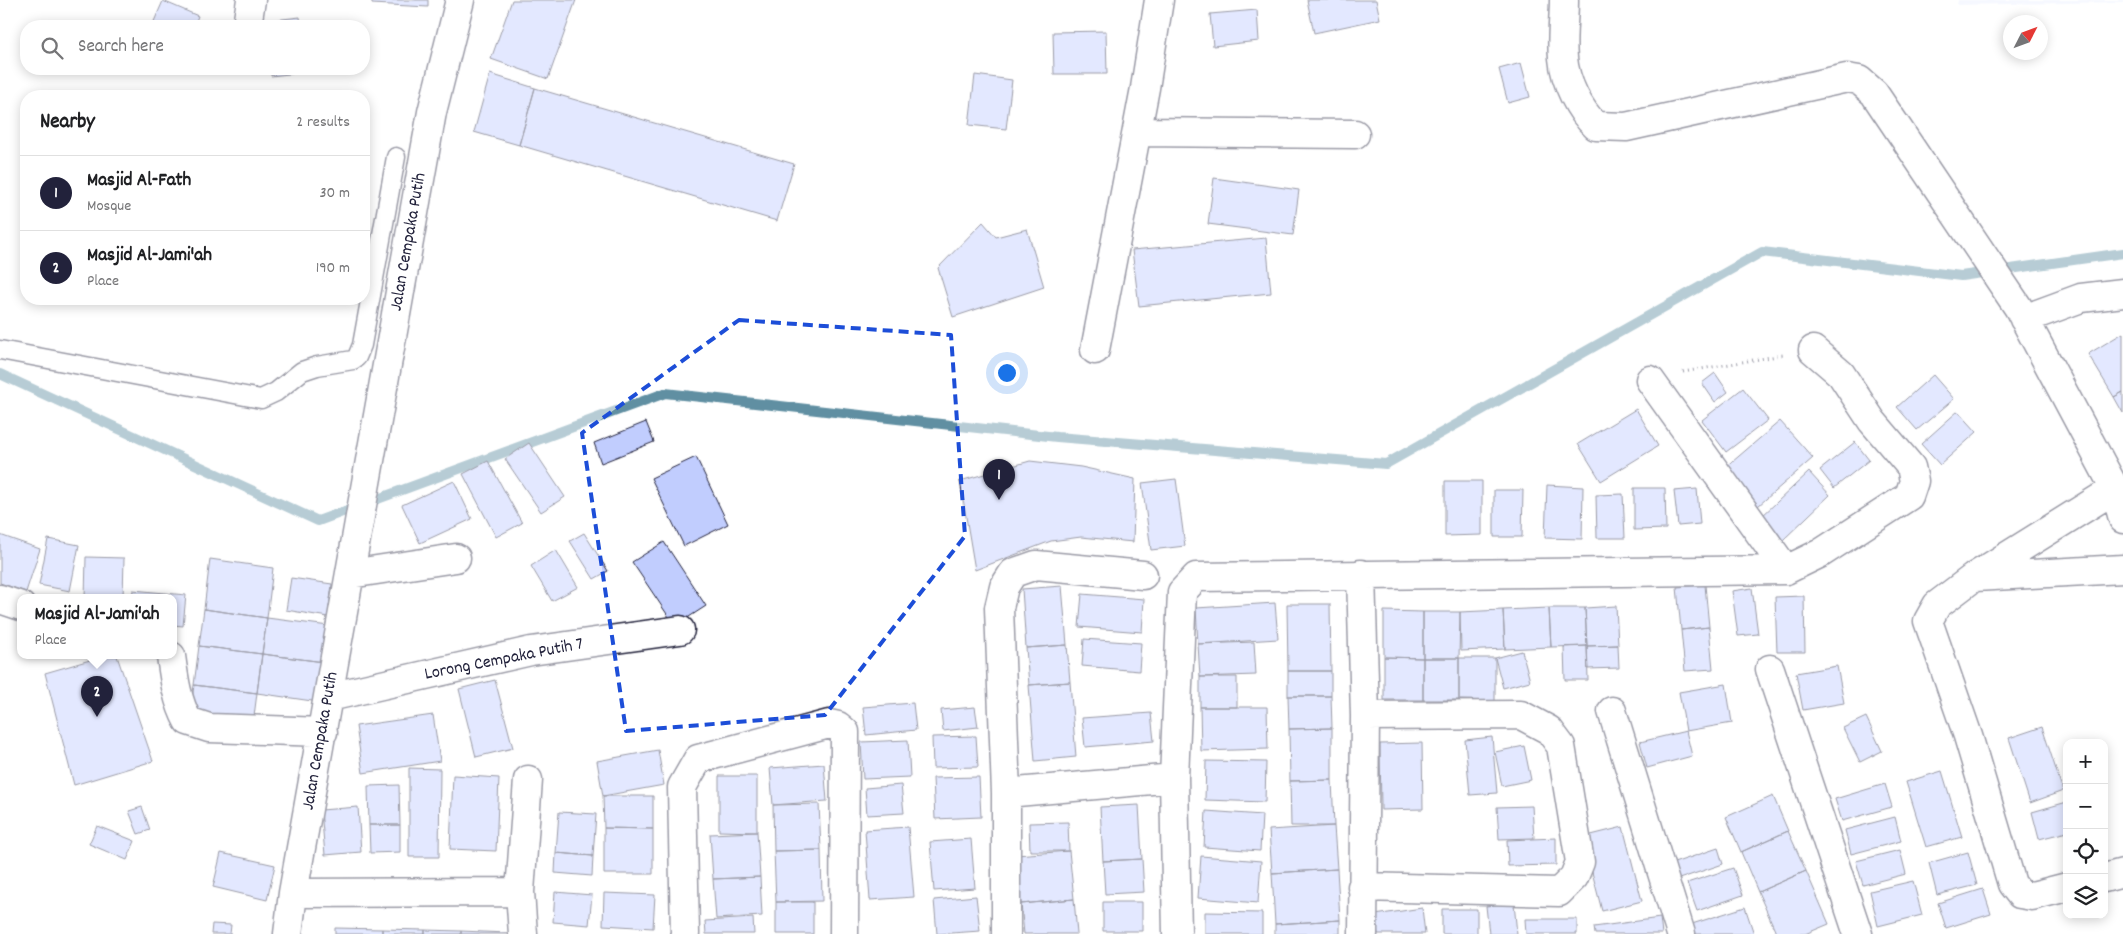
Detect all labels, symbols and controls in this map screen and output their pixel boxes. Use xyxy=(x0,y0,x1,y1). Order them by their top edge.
north arrow xyxy=(2003,15,2048,60)
search box xyxy=(20,20,370,75)
icon: search xyxy=(38,34,66,62)
text: Search here xyxy=(78,34,164,61)
text: Nearby xyxy=(40,108,95,138)
text: 2 results xyxy=(296,111,350,134)
text: Masjid Al-Fath xyxy=(87,168,191,195)
street label: Jalan Cempaka Putih xyxy=(385,171,433,313)
text: 1 xyxy=(54,182,58,205)
text: 30 m xyxy=(320,182,350,205)
text: Mosque xyxy=(87,195,131,218)
text: Masjid Al-Jami'ah xyxy=(87,243,212,270)
text: 2 xyxy=(53,257,60,280)
text: 190 m xyxy=(316,257,350,280)
text: Place xyxy=(87,270,119,293)
your location xyxy=(994,360,1020,386)
pin: 1 xyxy=(983,459,1015,500)
popup xyxy=(17,594,177,659)
text: Masjid Al-Jami'ah xyxy=(35,602,159,629)
text: Place xyxy=(35,629,67,652)
street label: Lorong Cempaka Putih 7 xyxy=(422,632,586,688)
street label: Jalan Cempaka Putih xyxy=(297,670,345,812)
pin: 2 xyxy=(81,676,113,717)
map controls xyxy=(2063,739,2108,919)
button: + xyxy=(2063,739,2108,784)
button: − xyxy=(2063,784,2108,829)
button: locate xyxy=(2063,829,2108,874)
button: layers xyxy=(2063,874,2108,919)

